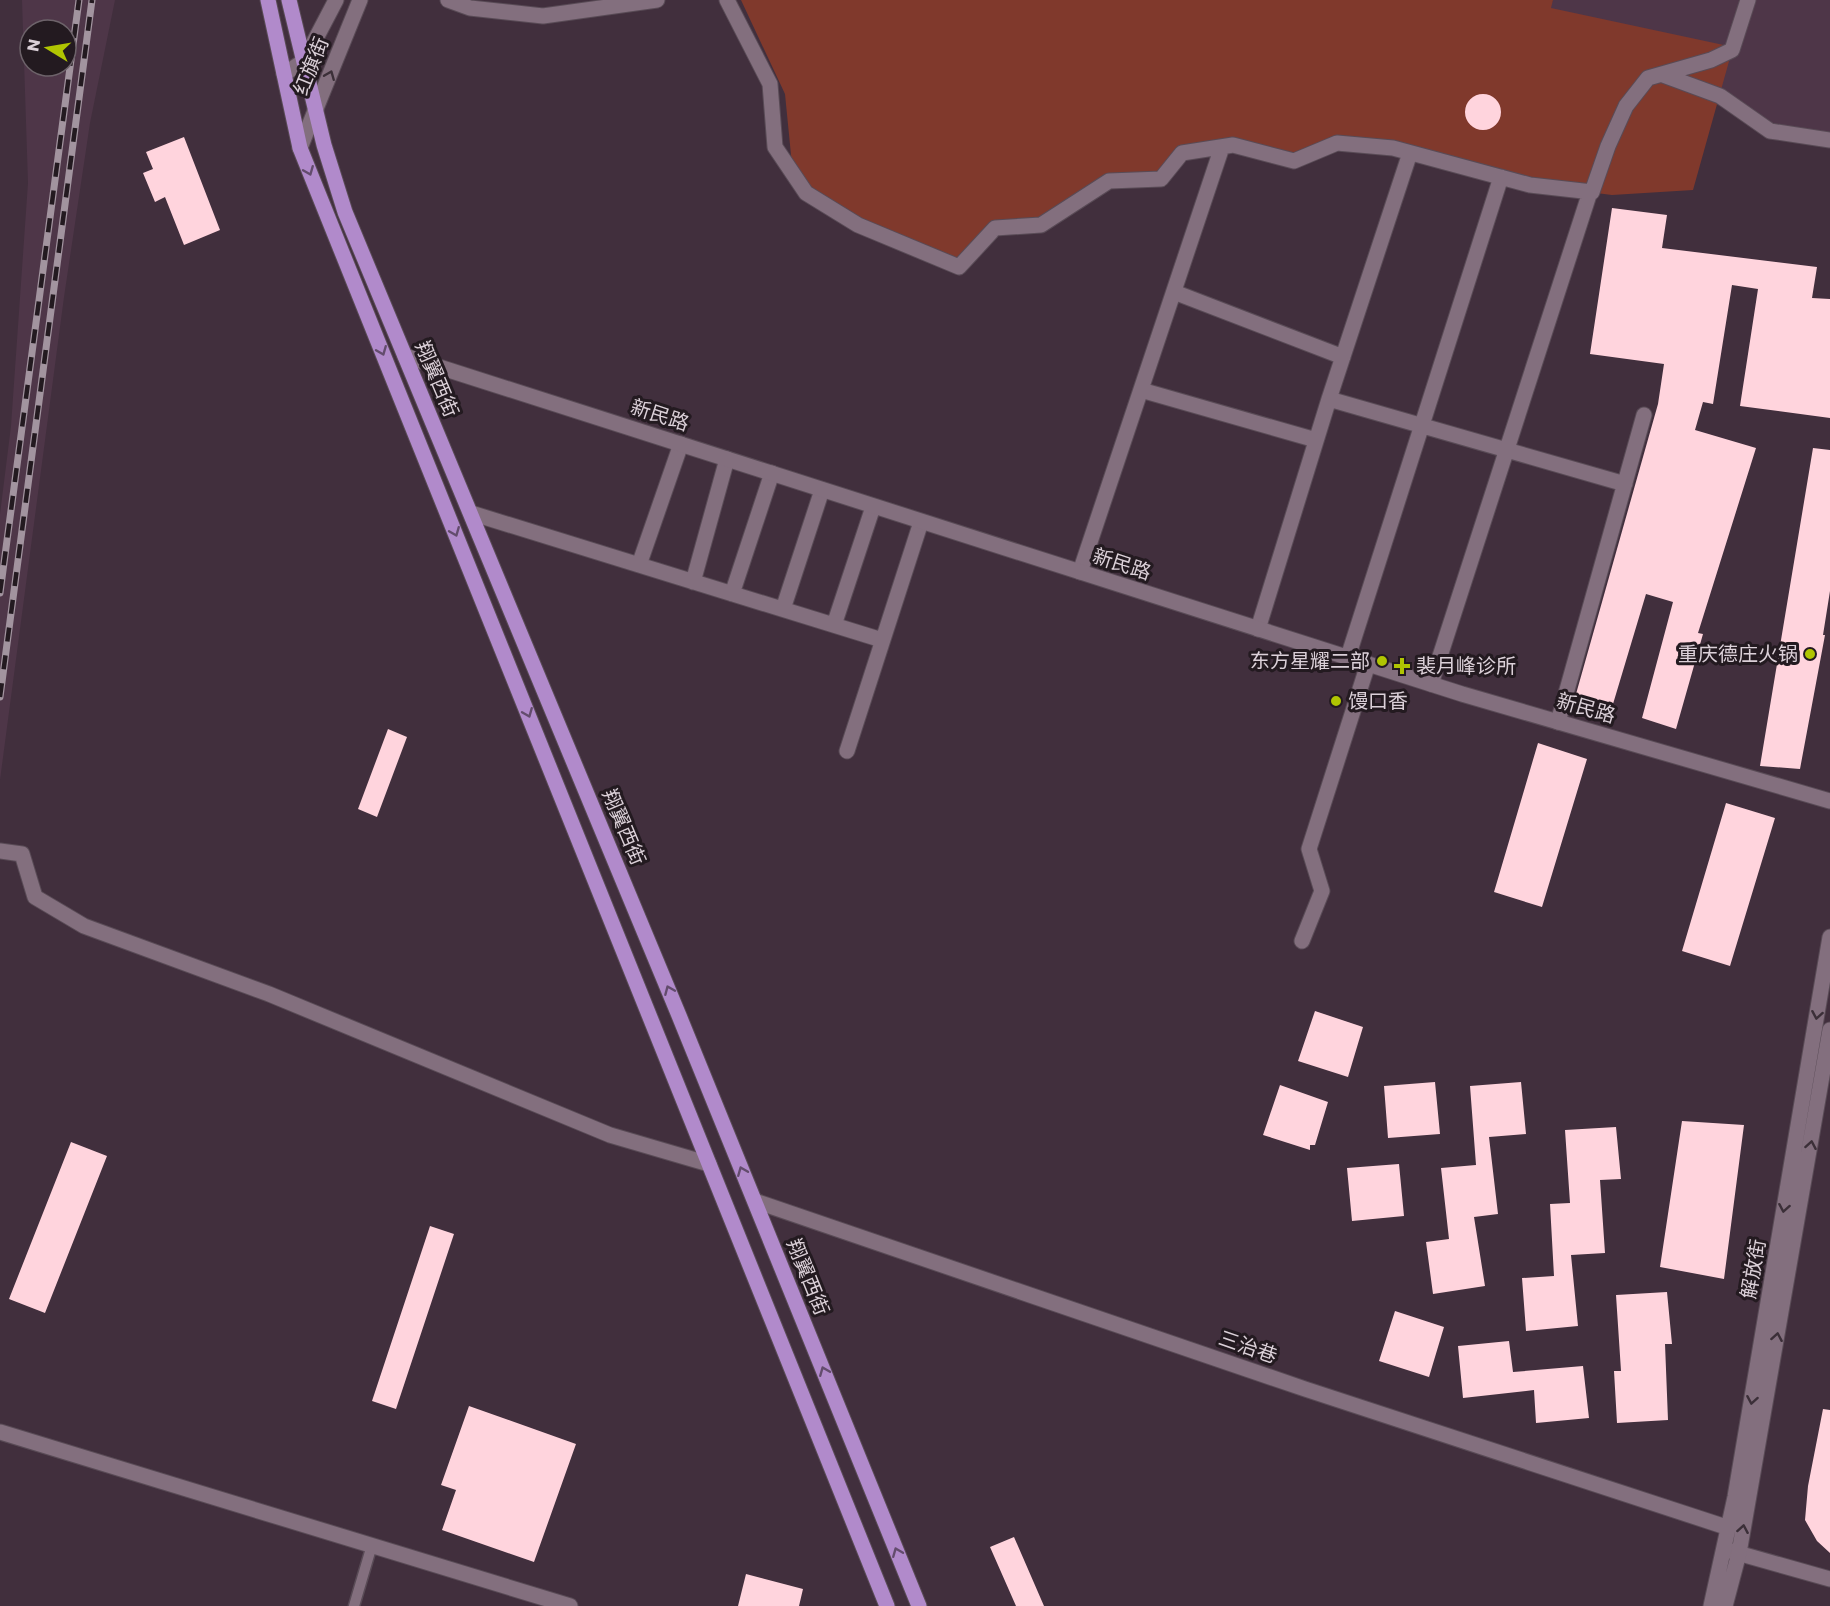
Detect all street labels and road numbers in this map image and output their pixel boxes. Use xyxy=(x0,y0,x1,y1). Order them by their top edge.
street label: 红旗街 xyxy=(287,33,335,99)
street label: 翔翼西街 xyxy=(408,337,466,421)
street label: 新民路 xyxy=(627,392,693,438)
street label: 新民路 xyxy=(1089,541,1155,587)
street label: 新民路 xyxy=(1553,686,1619,730)
street label: 翔翼西街 xyxy=(595,785,653,869)
street label: 翔翼西街 xyxy=(780,1235,836,1319)
street label: 解放街 xyxy=(1734,1237,1772,1301)
street label: 三治巷 xyxy=(1215,1324,1281,1370)

